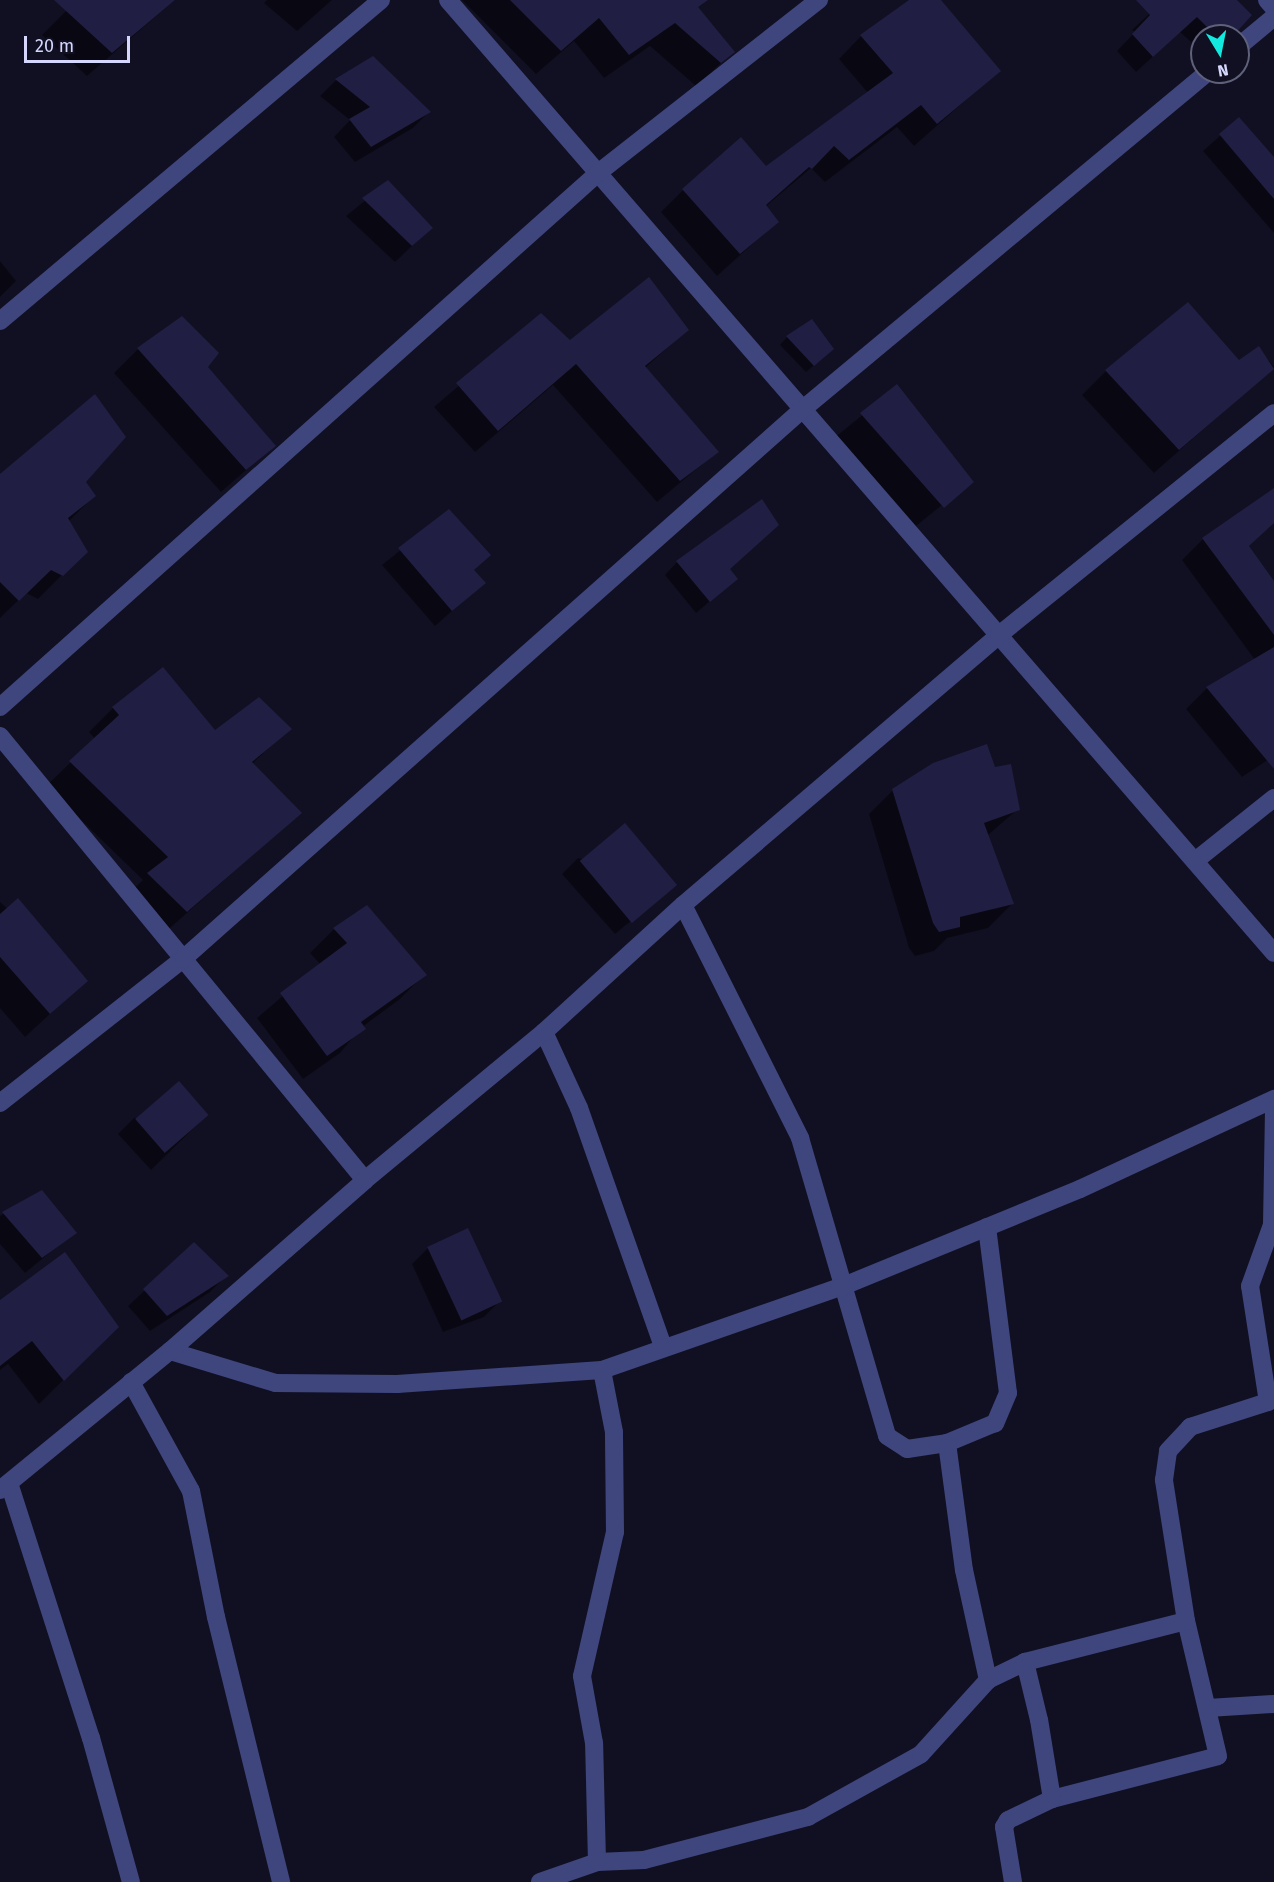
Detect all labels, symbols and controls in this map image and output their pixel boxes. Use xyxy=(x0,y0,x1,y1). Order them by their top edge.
scale bar xyxy=(27,24,134,62)
north arrow xyxy=(1190,24,1250,84)
text: 20 m xyxy=(35,35,74,57)
text: N xyxy=(1216,60,1230,81)

